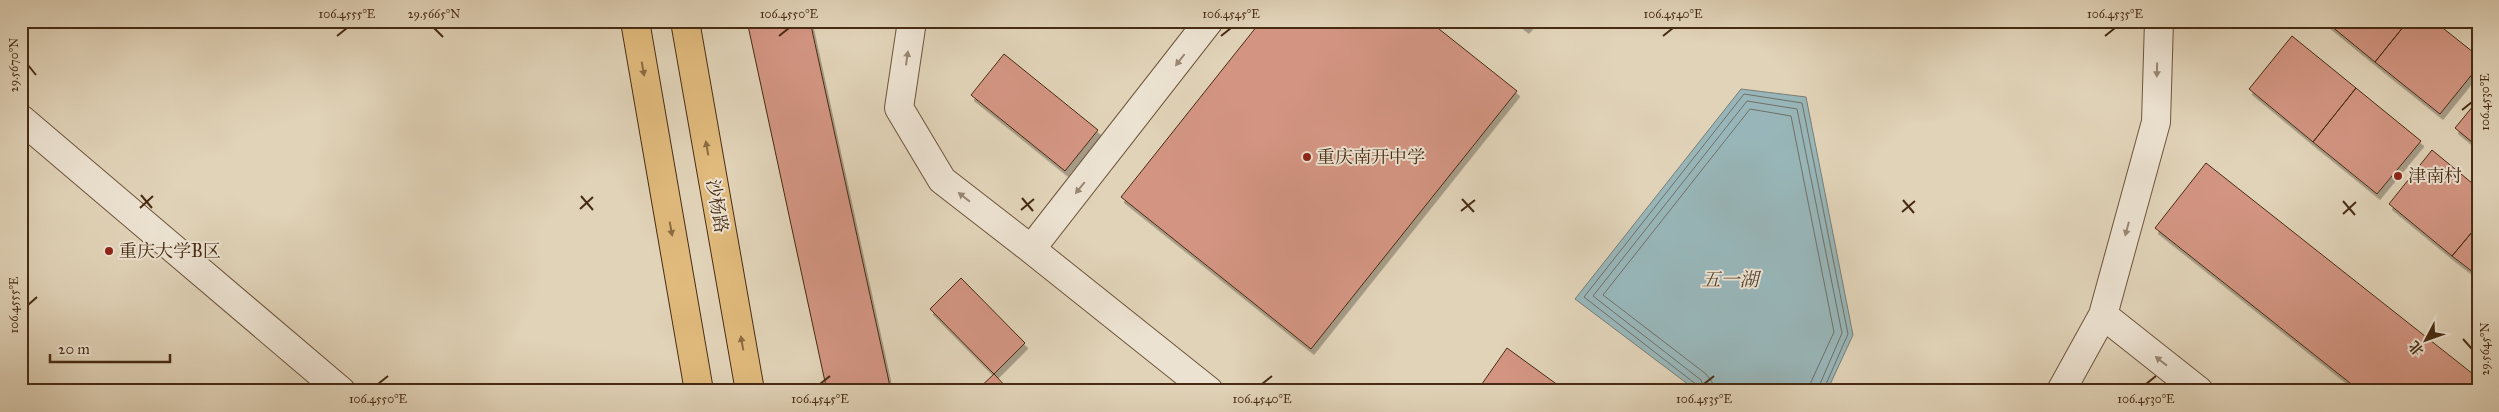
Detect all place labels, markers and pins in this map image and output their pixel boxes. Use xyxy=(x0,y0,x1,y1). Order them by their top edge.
place label: 重庆南开中学 xyxy=(1317,146,1425,168)
marker: 重庆南开中学 xyxy=(1301,151,1313,163)
place label: 津南村 xyxy=(2408,165,2462,187)
marker: 津南村 xyxy=(2392,170,2404,182)
place label: 重庆大学B区 xyxy=(119,240,221,262)
marker: 重庆大学B区 xyxy=(103,245,115,257)

